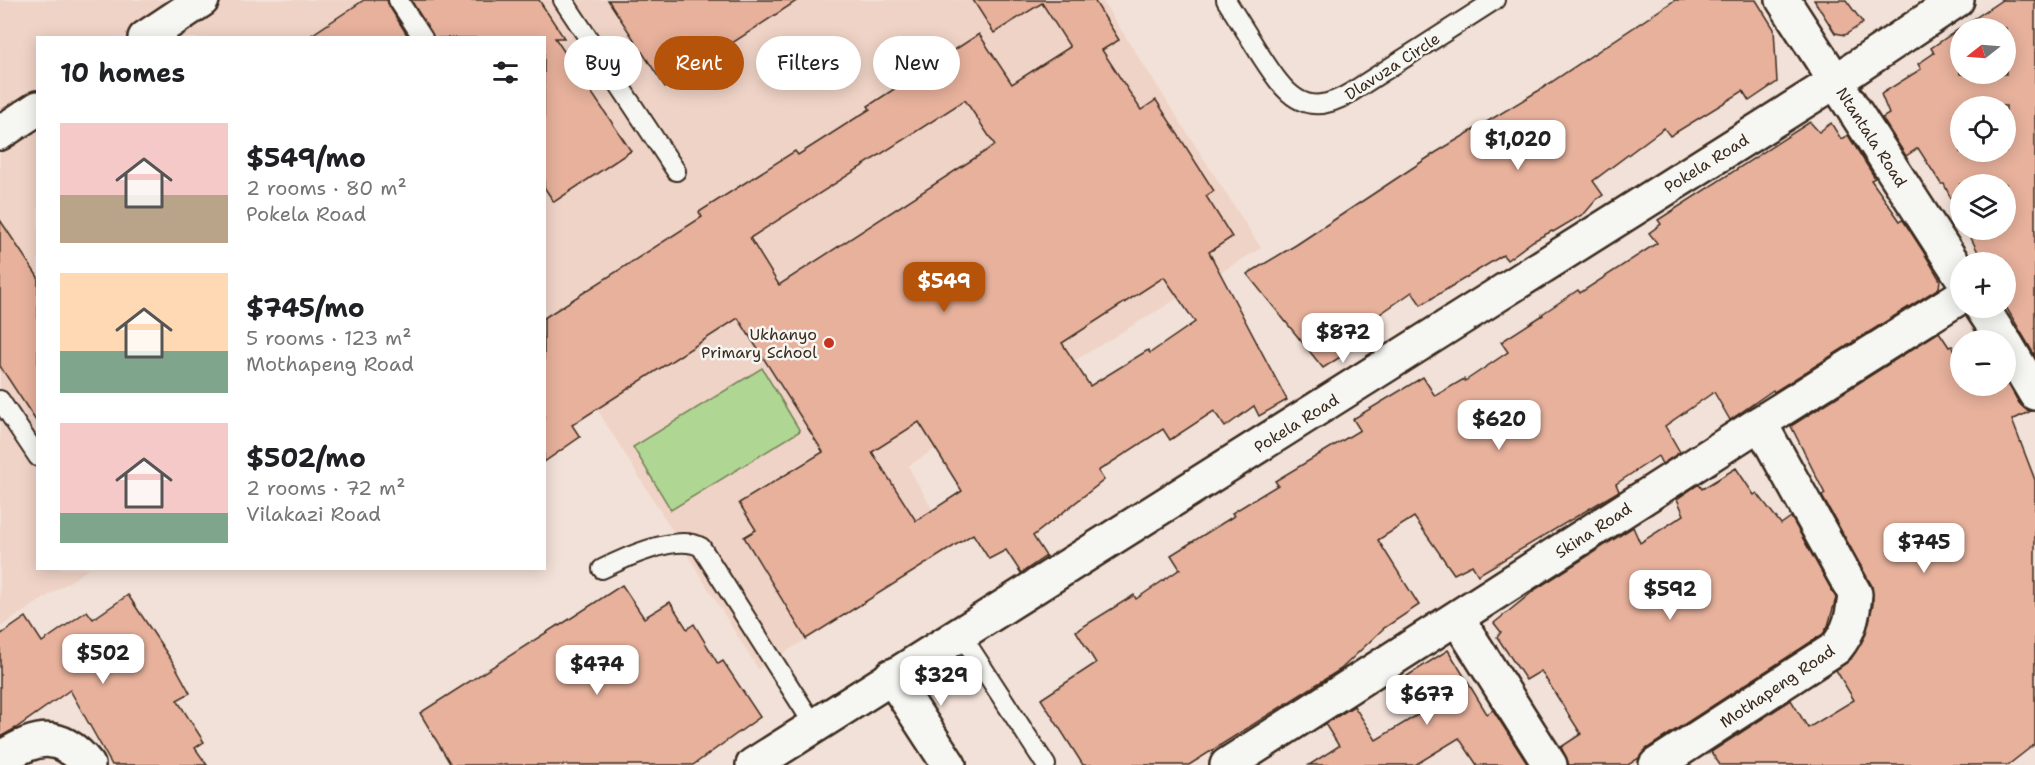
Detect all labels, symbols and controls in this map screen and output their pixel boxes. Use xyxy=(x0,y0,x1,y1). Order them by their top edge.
north arrow xyxy=(1950,18,2016,84)
map controls xyxy=(1950,18,2016,396)
street label: Dlavuza Circle xyxy=(1341,28,1444,105)
chip: Buy xyxy=(564,36,642,90)
chip: Rent xyxy=(654,36,744,90)
chip: Filters xyxy=(756,36,861,90)
chip: New xyxy=(873,36,960,90)
text: 10 homes xyxy=(60,55,185,90)
icon: filters xyxy=(489,56,522,89)
street label: Ntantala Road xyxy=(1831,83,1912,191)
button: locate xyxy=(1950,96,2016,162)
pin: $1,020 xyxy=(1469,120,1567,171)
text: $1,020 xyxy=(1484,126,1552,152)
street label: Pokela Road xyxy=(1660,129,1753,198)
text: $549/mo xyxy=(246,140,366,175)
icon: home xyxy=(108,147,180,219)
button: layers xyxy=(1950,174,2016,240)
text: 2 rooms · 80 m² xyxy=(246,175,407,201)
text: Pokela Road xyxy=(246,201,366,227)
button: + xyxy=(1950,252,2016,318)
pin: $549 xyxy=(908,262,980,313)
text: $549 xyxy=(917,268,971,294)
text: $745/mo xyxy=(246,290,365,325)
icon: home xyxy=(108,297,180,369)
pin: $872 xyxy=(1307,313,1379,364)
text: $872 xyxy=(1316,319,1370,345)
place label: Ukhanyo Primary School xyxy=(701,324,817,363)
text: 5 rooms · 123 m² xyxy=(246,325,412,351)
button: − xyxy=(1950,330,2016,396)
marker: Ukhanyo Primary School xyxy=(822,336,836,350)
text: Mothapeng Road xyxy=(246,351,414,377)
street label: Pokela Road xyxy=(1250,389,1343,458)
pin: $620 xyxy=(1463,400,1535,451)
text: $620 xyxy=(1472,406,1526,432)
text: $502/mo xyxy=(246,440,366,475)
icon: home xyxy=(108,447,180,519)
text: 2 rooms · 72 m² xyxy=(246,475,405,501)
street label: Skina Road xyxy=(1551,498,1636,563)
text: Vilakazi Road xyxy=(246,501,381,527)
pin: $745 xyxy=(1888,523,1960,574)
text: $745 xyxy=(1897,529,1951,555)
pin: $592 xyxy=(1634,570,1706,621)
text: $592 xyxy=(1643,576,1697,602)
pin: $502 xyxy=(67,634,139,685)
text: $502 xyxy=(76,640,130,666)
street label: Mothapeng Road xyxy=(1716,640,1839,733)
pin: $474 xyxy=(561,645,633,696)
text: $474 xyxy=(570,651,624,677)
pin: $329 xyxy=(905,656,977,707)
text: $329 xyxy=(914,662,968,688)
pin: $677 xyxy=(1391,675,1463,726)
text: $677 xyxy=(1400,681,1454,707)

